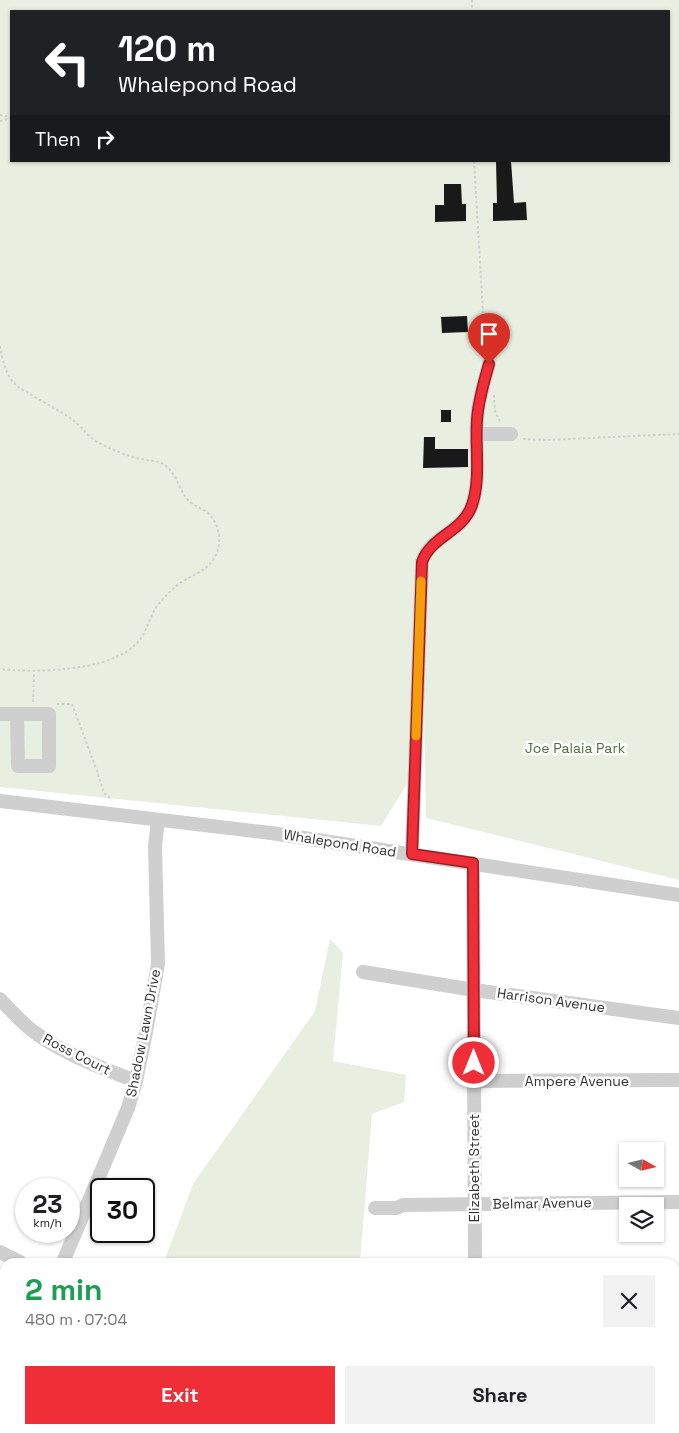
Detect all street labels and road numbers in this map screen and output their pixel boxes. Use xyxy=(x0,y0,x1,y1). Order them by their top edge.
street label: Whalepond Road xyxy=(282,825,398,861)
street label: Shadow Lawn Drive xyxy=(122,968,164,1098)
street label: Harrison Avenue xyxy=(496,984,606,1016)
street label: Ross Court xyxy=(40,1029,114,1079)
street label: Ampere Avenue xyxy=(525,1072,629,1090)
street label: Elizabeth Street xyxy=(465,1114,483,1222)
street label: Belmar Avenue xyxy=(492,1193,592,1213)

